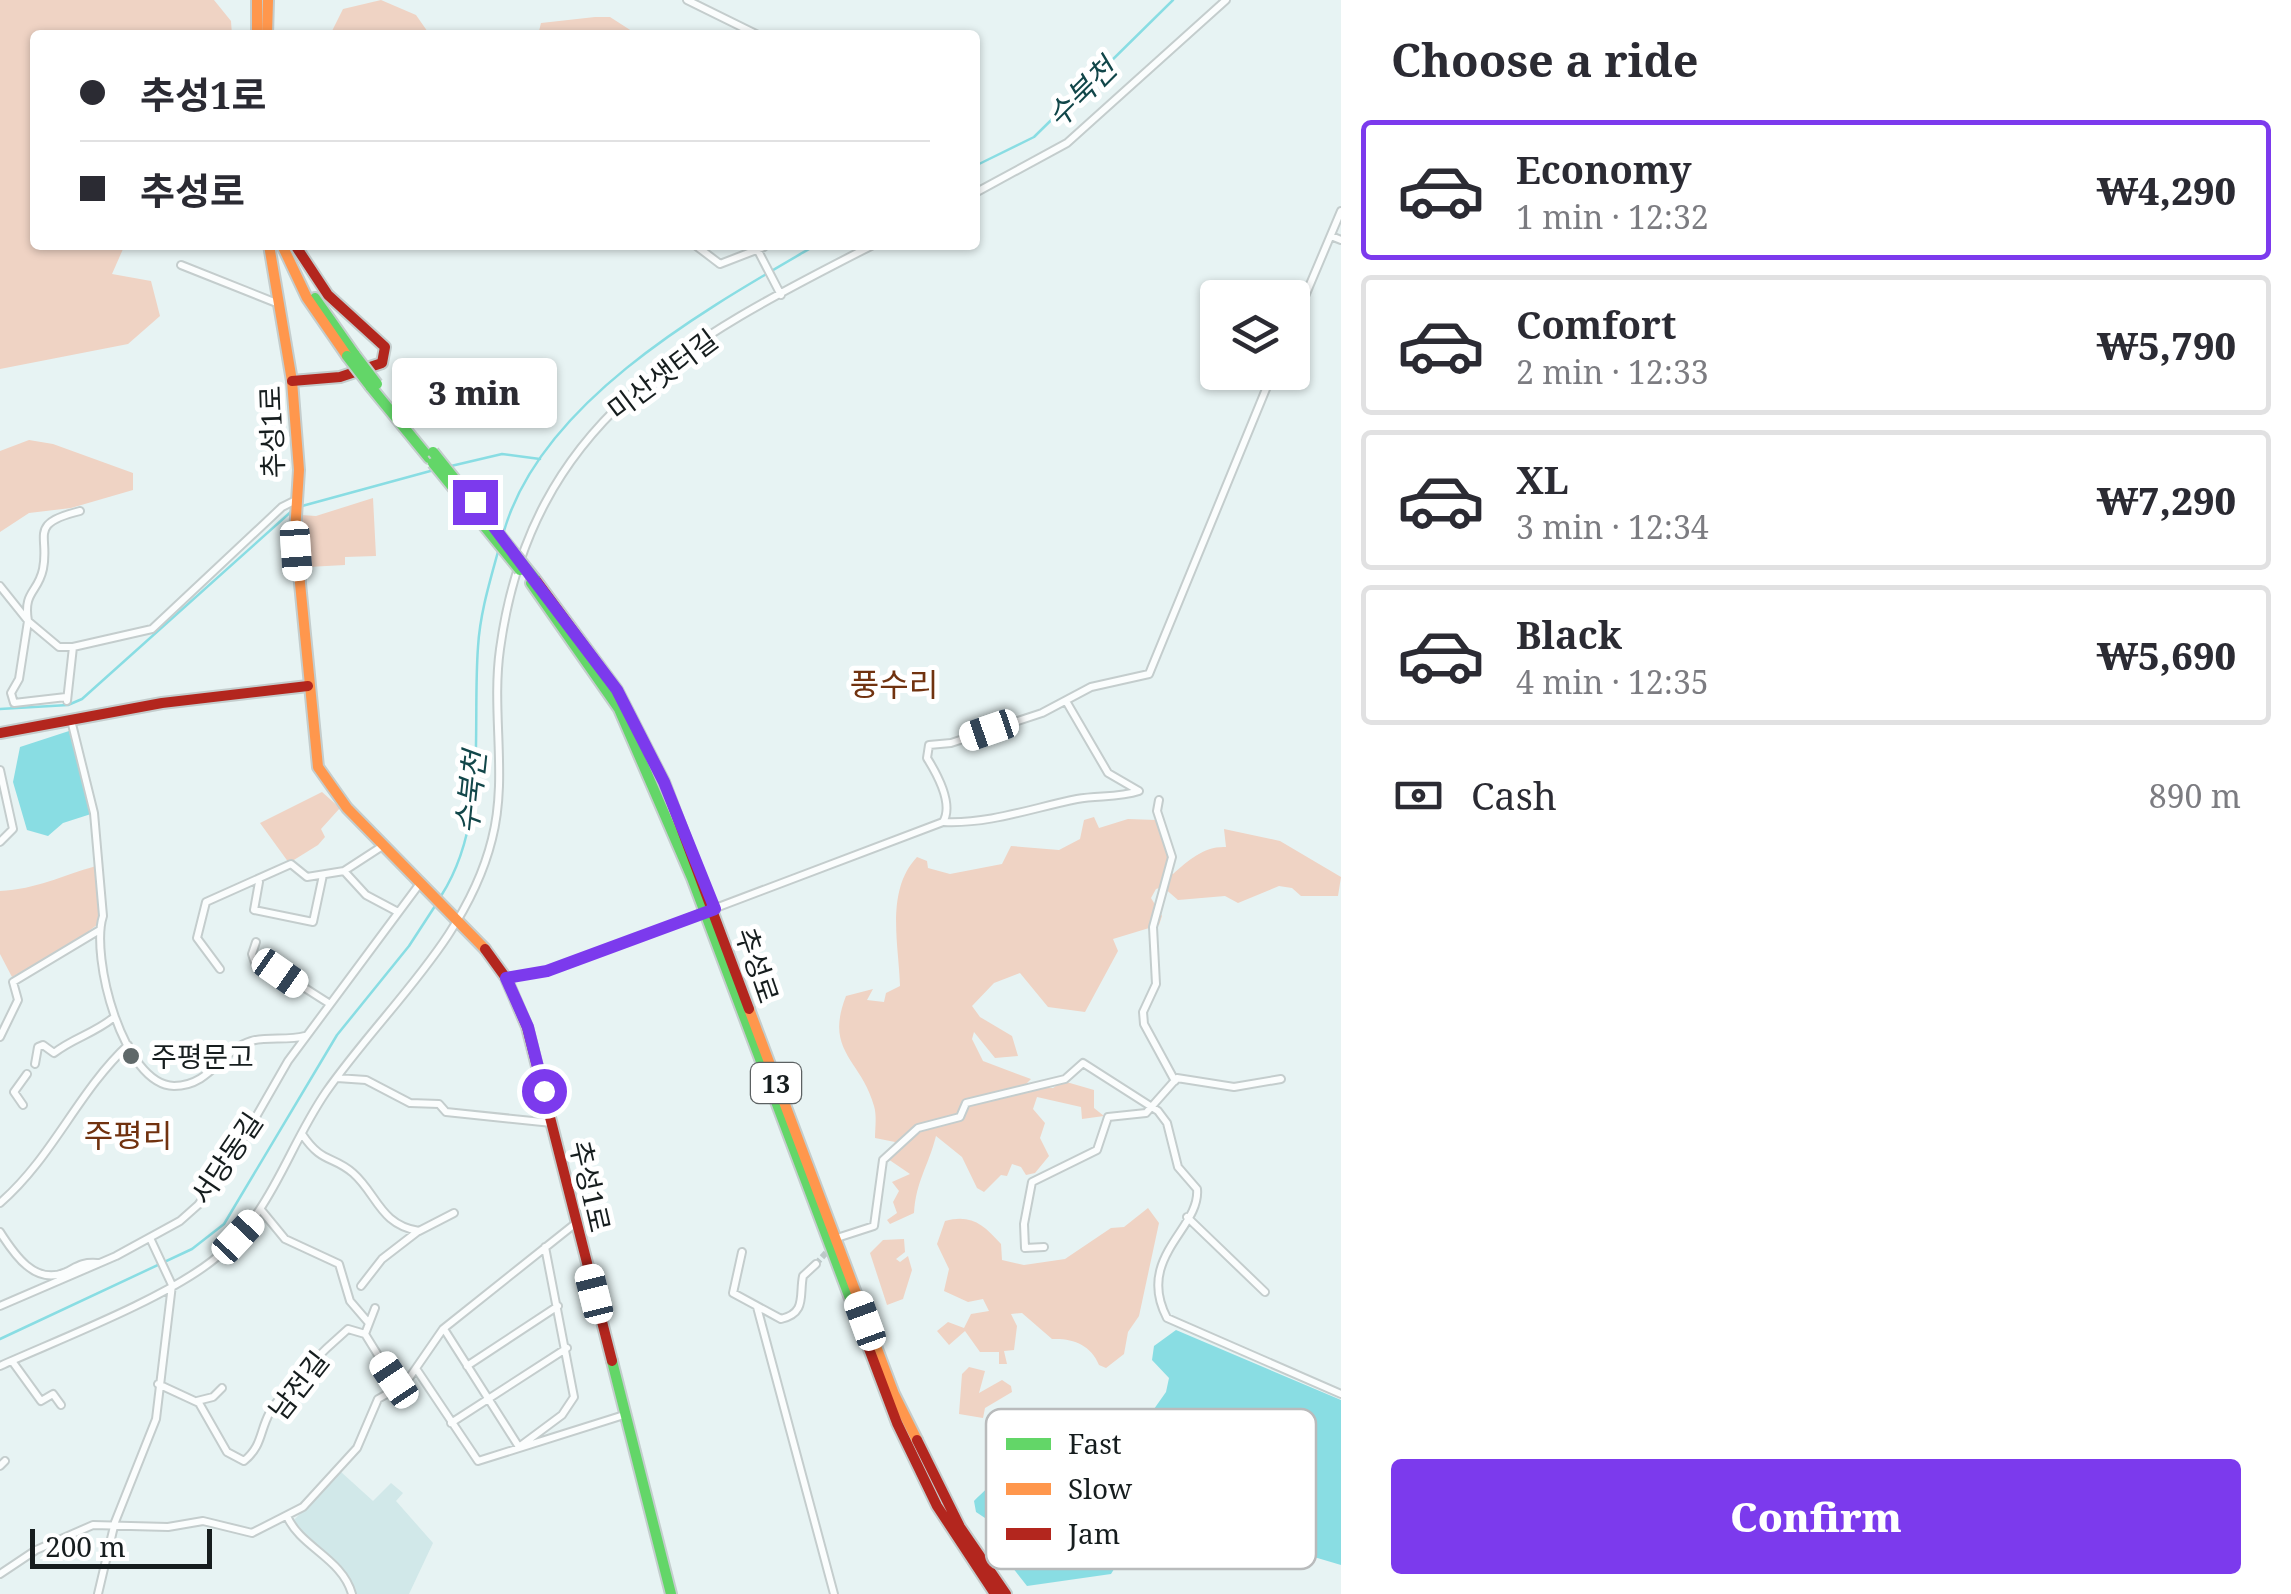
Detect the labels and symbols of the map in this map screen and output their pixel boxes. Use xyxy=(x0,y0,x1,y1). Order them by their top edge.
water label: 수북천 xyxy=(1037,46,1127,136)
street label: 미산샛터길 xyxy=(599,320,725,428)
callout: 3 min xyxy=(392,357,558,427)
street label: 추성1로 xyxy=(250,385,292,479)
route end xyxy=(453,480,498,525)
car xyxy=(279,520,313,582)
district label: 풍수리 xyxy=(850,662,938,705)
car xyxy=(956,706,1022,754)
water label: 수북천 xyxy=(445,745,495,835)
street label: 추성로 xyxy=(727,922,789,1008)
car xyxy=(247,944,313,1002)
place label: 주평문고 xyxy=(151,1037,254,1075)
marker: 주평문고 xyxy=(120,1045,142,1067)
road number: 13 xyxy=(751,1063,801,1103)
route start xyxy=(522,1069,567,1114)
street label: 서당동길 xyxy=(181,1105,271,1211)
district label: 주평리 xyxy=(84,1113,172,1156)
street label: 추성1로 xyxy=(562,1136,620,1236)
car xyxy=(207,1205,269,1269)
car xyxy=(572,1261,616,1327)
car xyxy=(841,1288,889,1354)
street label: 남전길 xyxy=(259,1343,337,1427)
car xyxy=(365,1347,423,1413)
legend xyxy=(986,1409,1316,1569)
text: Fast xyxy=(1068,1424,1122,1462)
text: Slow xyxy=(1068,1469,1133,1507)
text: Jam xyxy=(1067,1514,1120,1552)
scale bar xyxy=(30,1524,212,1568)

